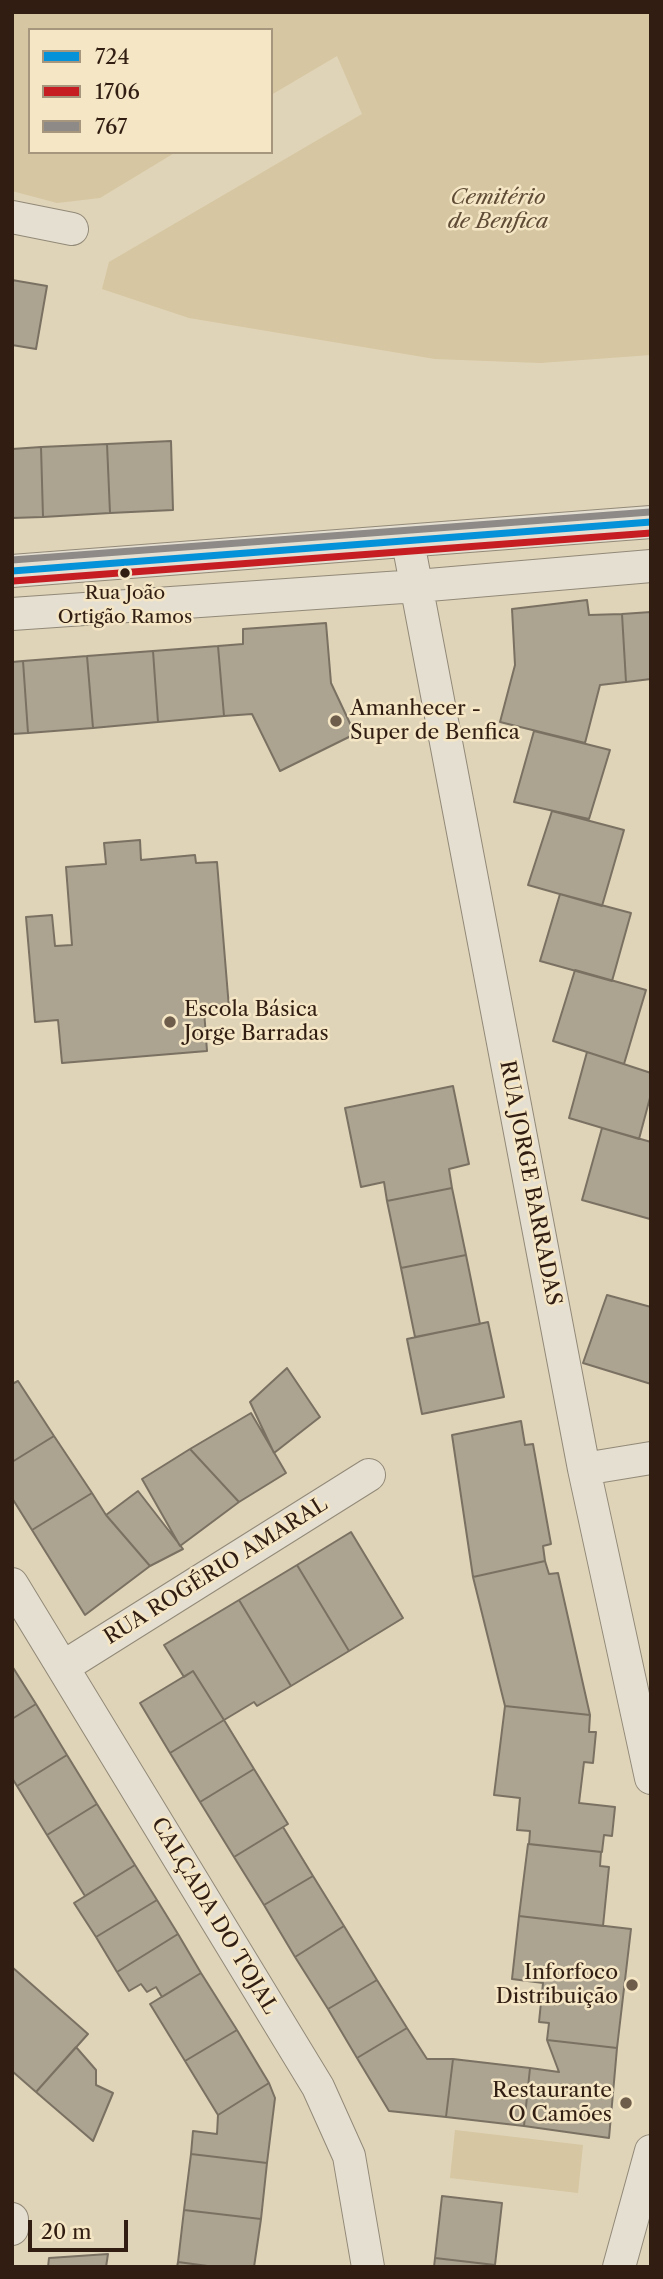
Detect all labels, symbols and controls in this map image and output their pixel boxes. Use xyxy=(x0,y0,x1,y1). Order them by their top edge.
legend xyxy=(28,28,273,154)
text: 724 xyxy=(95,44,130,69)
text: 1706 xyxy=(95,79,140,104)
text: 767 xyxy=(95,114,127,139)
park label: Cemitério de Benfica xyxy=(448,185,548,235)
marker: Rua João Ortigão Ramos xyxy=(118,566,132,580)
place label: Rua João Ortigão Ramos xyxy=(58,583,192,627)
place label: Amanhecer - Super de Benfica xyxy=(350,696,520,746)
marker: Amanhecer - Super de Benfica xyxy=(328,713,344,729)
place label: Escola Básica Jorge Barradas xyxy=(184,997,329,1047)
marker: Escola Básica Jorge Barradas xyxy=(162,1014,178,1030)
street label: RUA JORGE BARRADAS xyxy=(494,1058,566,1308)
street label: RUA ROGÉRIO AMARAL xyxy=(100,1492,332,1650)
street label: CALÇADA DO TOJAL xyxy=(145,1813,283,2019)
place label: Inforfoco Distribuição xyxy=(496,1960,618,2010)
marker: Inforfoco Distribuição xyxy=(624,1977,640,1993)
place label: Restaurante O Camões xyxy=(492,2078,612,2128)
marker: Restaurante O Camões xyxy=(618,2095,634,2111)
scale bar xyxy=(32,2206,131,2250)
text: 20 m xyxy=(41,2219,92,2244)

